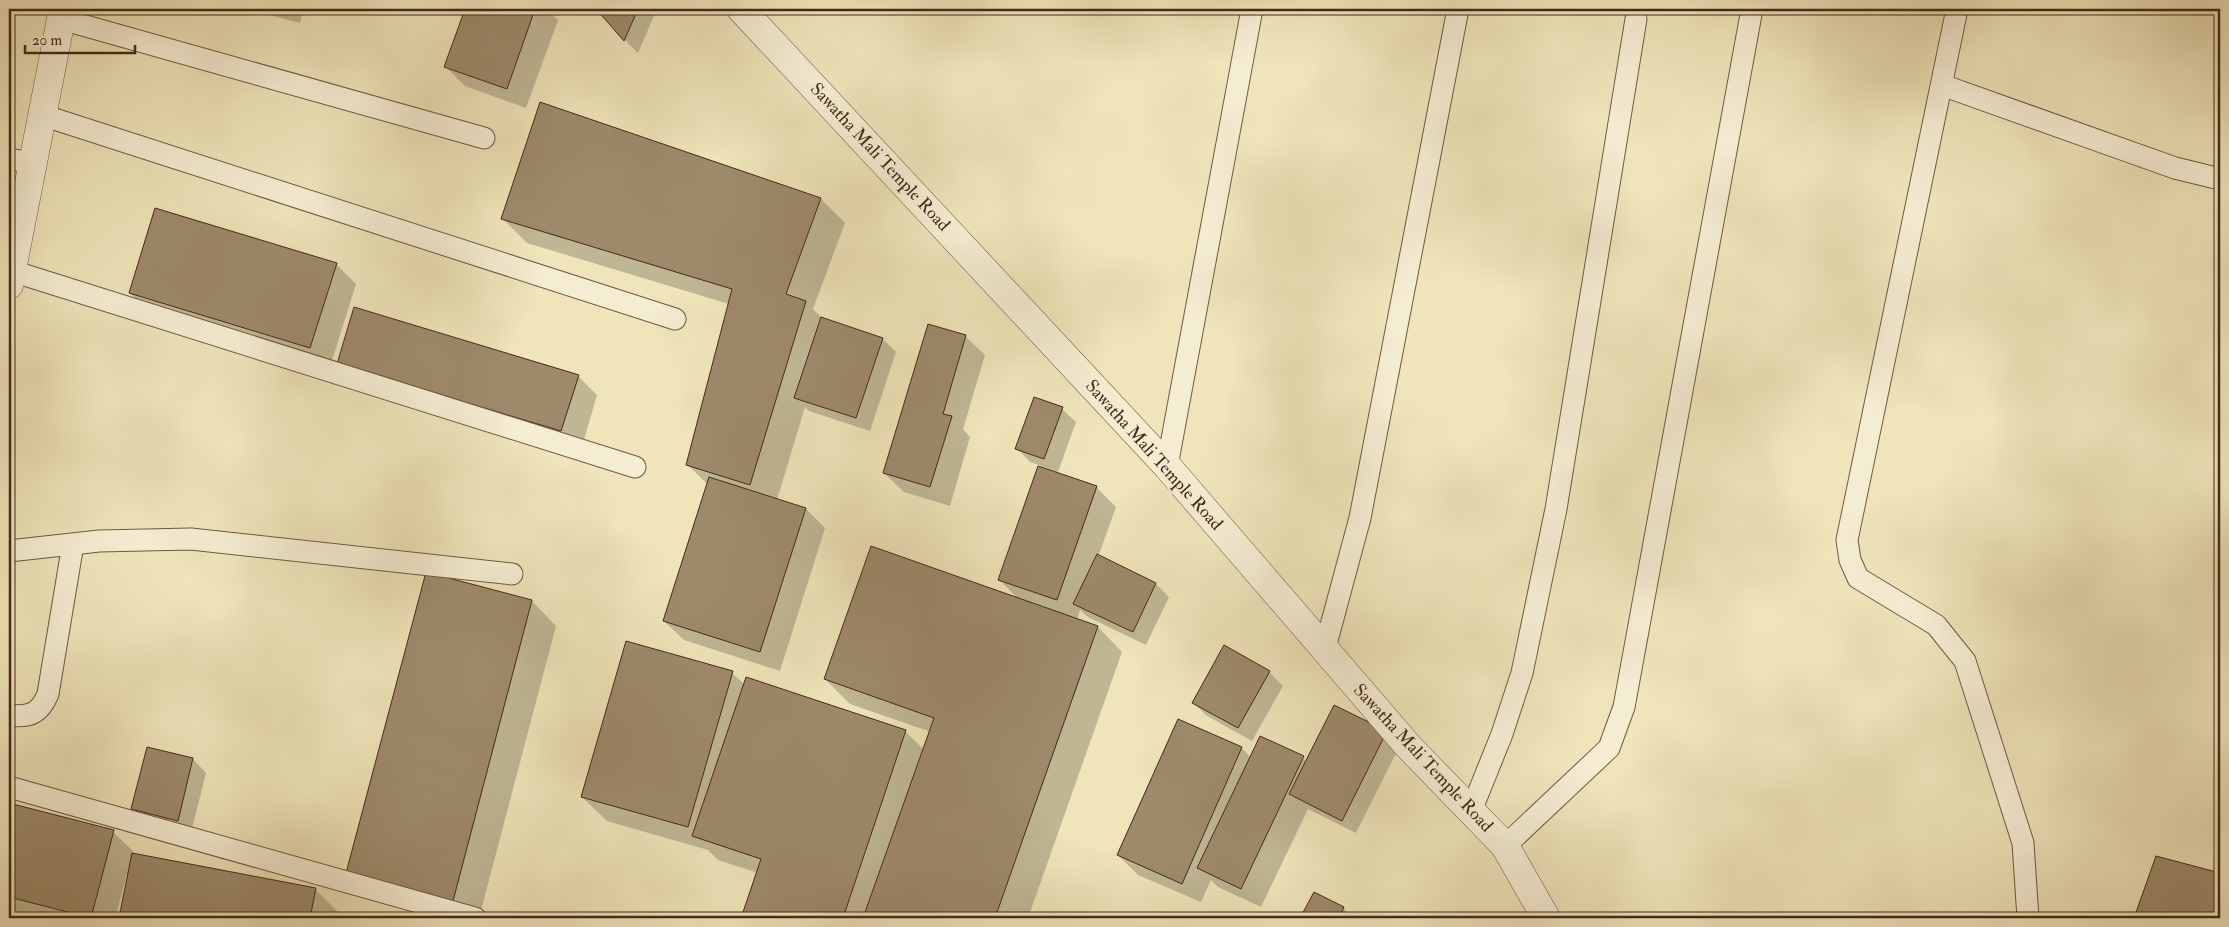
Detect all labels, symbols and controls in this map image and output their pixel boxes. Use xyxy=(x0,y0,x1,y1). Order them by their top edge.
scale bar xyxy=(25,22,135,54)
text: 20 m xyxy=(32,31,62,50)
street label: Sawatha Mali Temple Road xyxy=(805,78,955,236)
street label: Sawatha Mali Temple Road xyxy=(1080,375,1228,535)
street label: Sawatha Mali Temple Road xyxy=(1348,679,1498,837)

